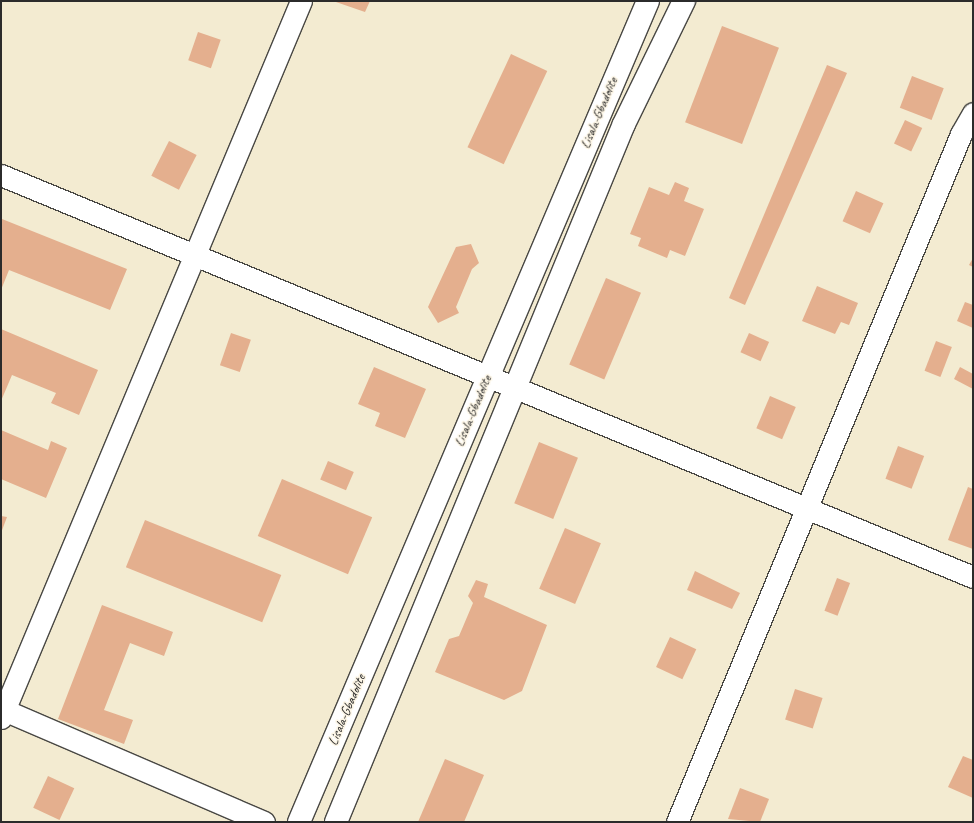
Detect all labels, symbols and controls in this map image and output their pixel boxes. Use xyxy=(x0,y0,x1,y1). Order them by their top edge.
street label: Lisala-Gbadolite xyxy=(577,75,621,151)
street label: Lisala-Gbadolite xyxy=(451,373,495,449)
street label: Lisala-Gbadolite xyxy=(325,672,369,748)

